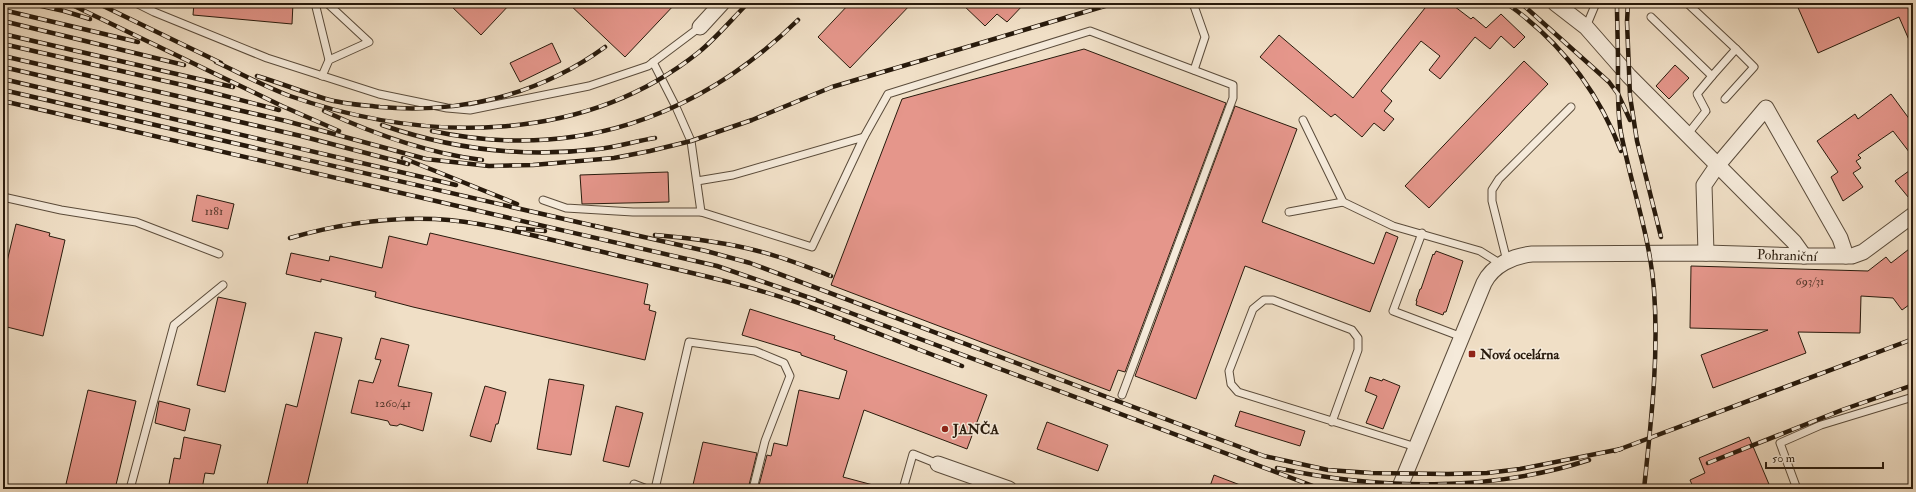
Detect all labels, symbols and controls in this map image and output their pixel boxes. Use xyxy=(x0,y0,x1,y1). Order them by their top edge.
house number: 1181 xyxy=(205,204,223,219)
street label: Pohraniční xyxy=(1757,246,1819,265)
house number: 693/31 xyxy=(1796,274,1824,289)
place label: Nová ocelárna xyxy=(1479,346,1561,363)
marker: Nová ocelárna xyxy=(1467,349,1477,359)
house number: 1260/41 xyxy=(375,396,411,411)
place label: JANČA xyxy=(952,420,999,439)
marker: JANČA xyxy=(940,424,950,434)
scale bar xyxy=(1766,444,1883,470)
text: 50 m xyxy=(1772,451,1796,466)

